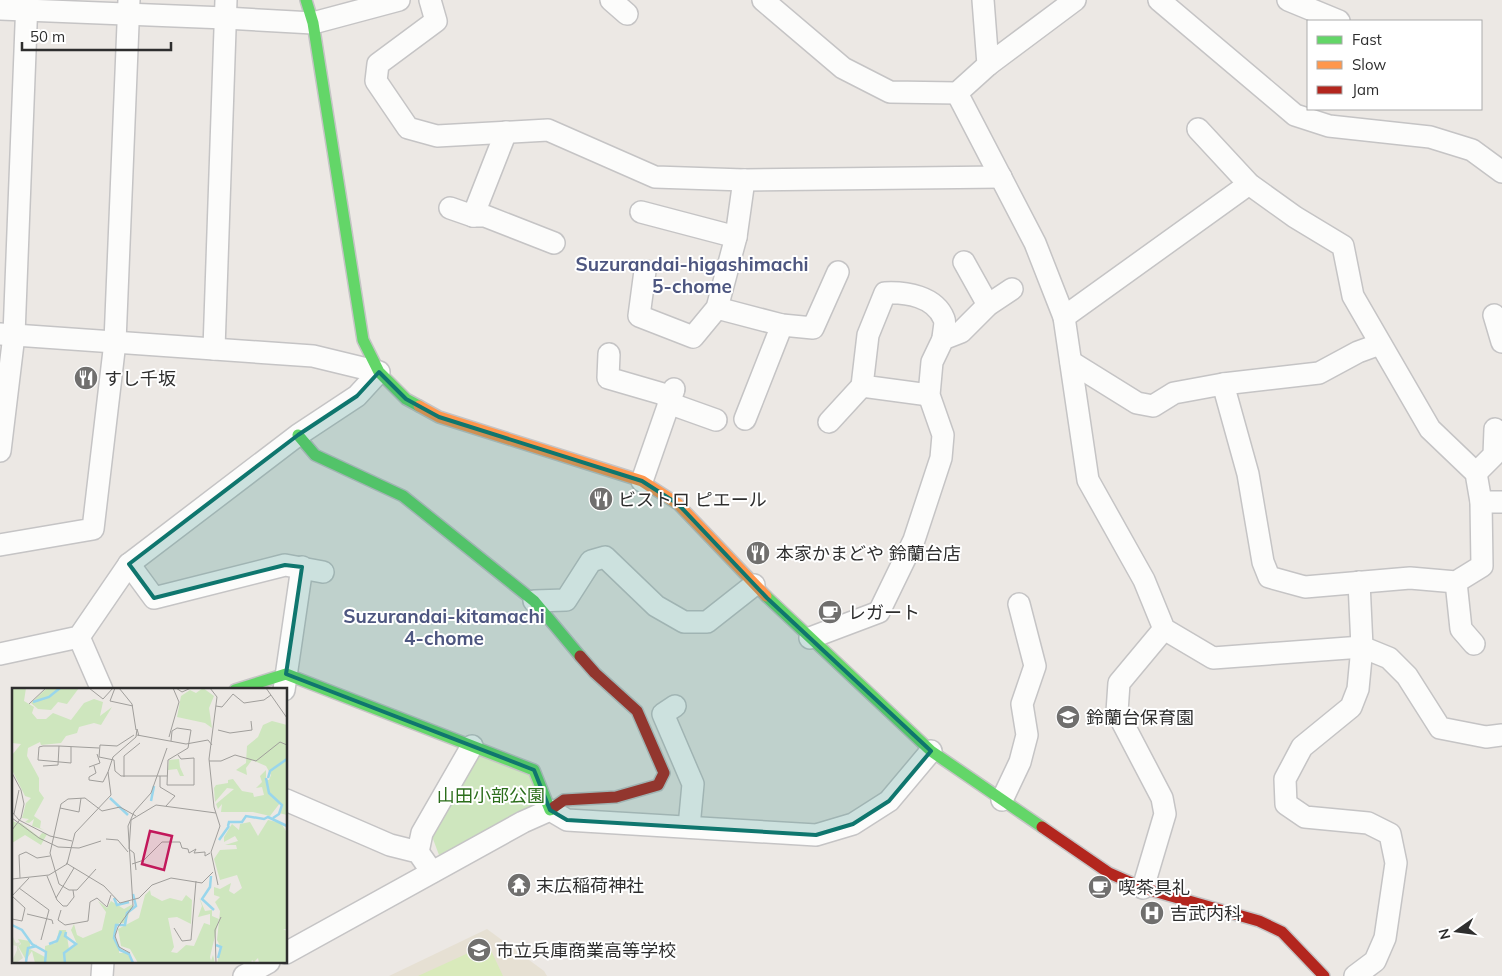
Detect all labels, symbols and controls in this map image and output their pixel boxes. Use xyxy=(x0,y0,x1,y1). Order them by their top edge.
scale bar xyxy=(22,20,171,52)
legend xyxy=(1307,20,1482,110)
text: 50 m xyxy=(30,27,65,46)
text: Fast xyxy=(1352,30,1382,49)
text: Slow xyxy=(1352,55,1386,74)
text: Jam xyxy=(1352,80,1379,99)
district label: Suzurandai-higashimachi 5-chome xyxy=(575,252,809,298)
restaurant icon: すし千坂 xyxy=(73,365,99,391)
place label: すし千坂 xyxy=(104,367,176,390)
restaurant icon: ビストロ ピエール xyxy=(588,486,614,512)
place label: ビストロ ピエール xyxy=(618,488,767,511)
restaurant icon: 本家かまどや 鈴蘭台店 xyxy=(745,540,771,566)
place label: 本家かまどや 鈴蘭台店 xyxy=(776,542,961,565)
cafe icon: レガート xyxy=(817,599,843,625)
place label: レガート xyxy=(848,601,920,624)
district label: Suzurandai-kitamachi 4-chome xyxy=(343,604,545,650)
inset map xyxy=(12,688,288,964)
school or university icon: 鈴蘭台保育園 xyxy=(1055,704,1081,730)
place label: 鈴蘭台保育園 xyxy=(1086,706,1194,729)
park label: 山田小部公園 xyxy=(437,784,545,807)
temple icon: 末広稲荷神社 xyxy=(506,872,532,898)
place label: 末広稲荷神社 xyxy=(536,874,644,897)
cafe icon: 喫茶具礼 xyxy=(1087,874,1113,900)
place label: 喫茶具礼 xyxy=(1118,876,1190,899)
hospital icon: 吉武内科 xyxy=(1139,900,1165,926)
place label: 吉武内科 xyxy=(1170,902,1242,925)
north arrow xyxy=(1432,906,1482,956)
text: N xyxy=(1434,927,1454,941)
school or university icon: 市立兵庫商業高等学校 xyxy=(466,937,492,963)
place label: 市立兵庫商業高等学校 xyxy=(496,939,676,962)

